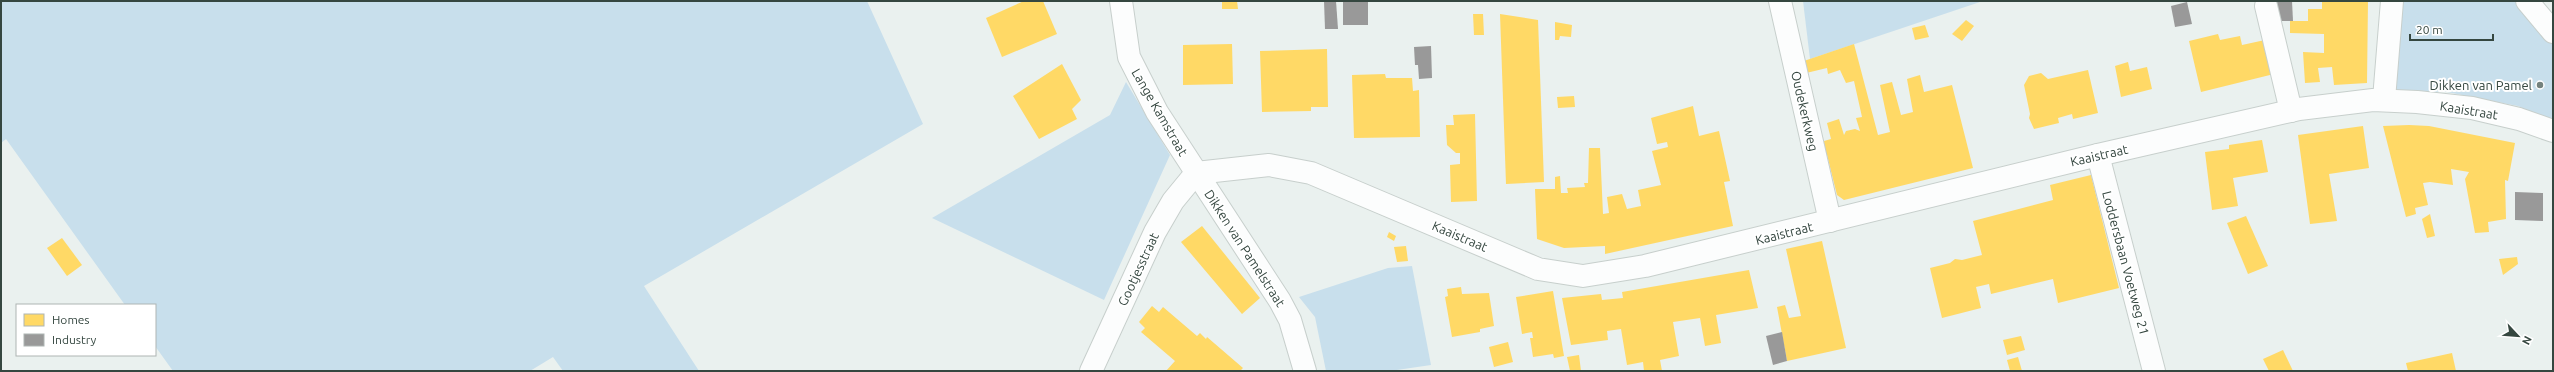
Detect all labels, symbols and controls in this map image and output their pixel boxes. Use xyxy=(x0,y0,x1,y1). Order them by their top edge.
scale bar xyxy=(2410,16,2493,42)
text: 20 m xyxy=(2416,23,2443,36)
street label: Lange Kamstraat xyxy=(1129,66,1191,158)
street label: Oudekerkweg xyxy=(1789,69,1821,153)
place label: Dikken van Pamel xyxy=(2430,78,2533,92)
marker: Dikken van Pamel xyxy=(2535,80,2545,90)
street label: Kaaistraat xyxy=(2439,99,2499,121)
street label: Kaaistraat xyxy=(2069,142,2129,168)
street label: Dikken van Pamelstraat xyxy=(1202,187,1288,309)
street label: Loddersbaan Voetweg 21 xyxy=(2100,189,2152,337)
street label: Kaaistraat xyxy=(1430,218,1490,254)
street label: Kaaistraat xyxy=(1754,219,1814,247)
street label: Gootjesstraat xyxy=(1115,230,1161,308)
legend xyxy=(16,304,156,356)
text: Homes xyxy=(52,313,90,326)
north arrow xyxy=(2498,316,2538,356)
text: Industry xyxy=(52,333,97,346)
text: N xyxy=(2520,334,2534,347)

